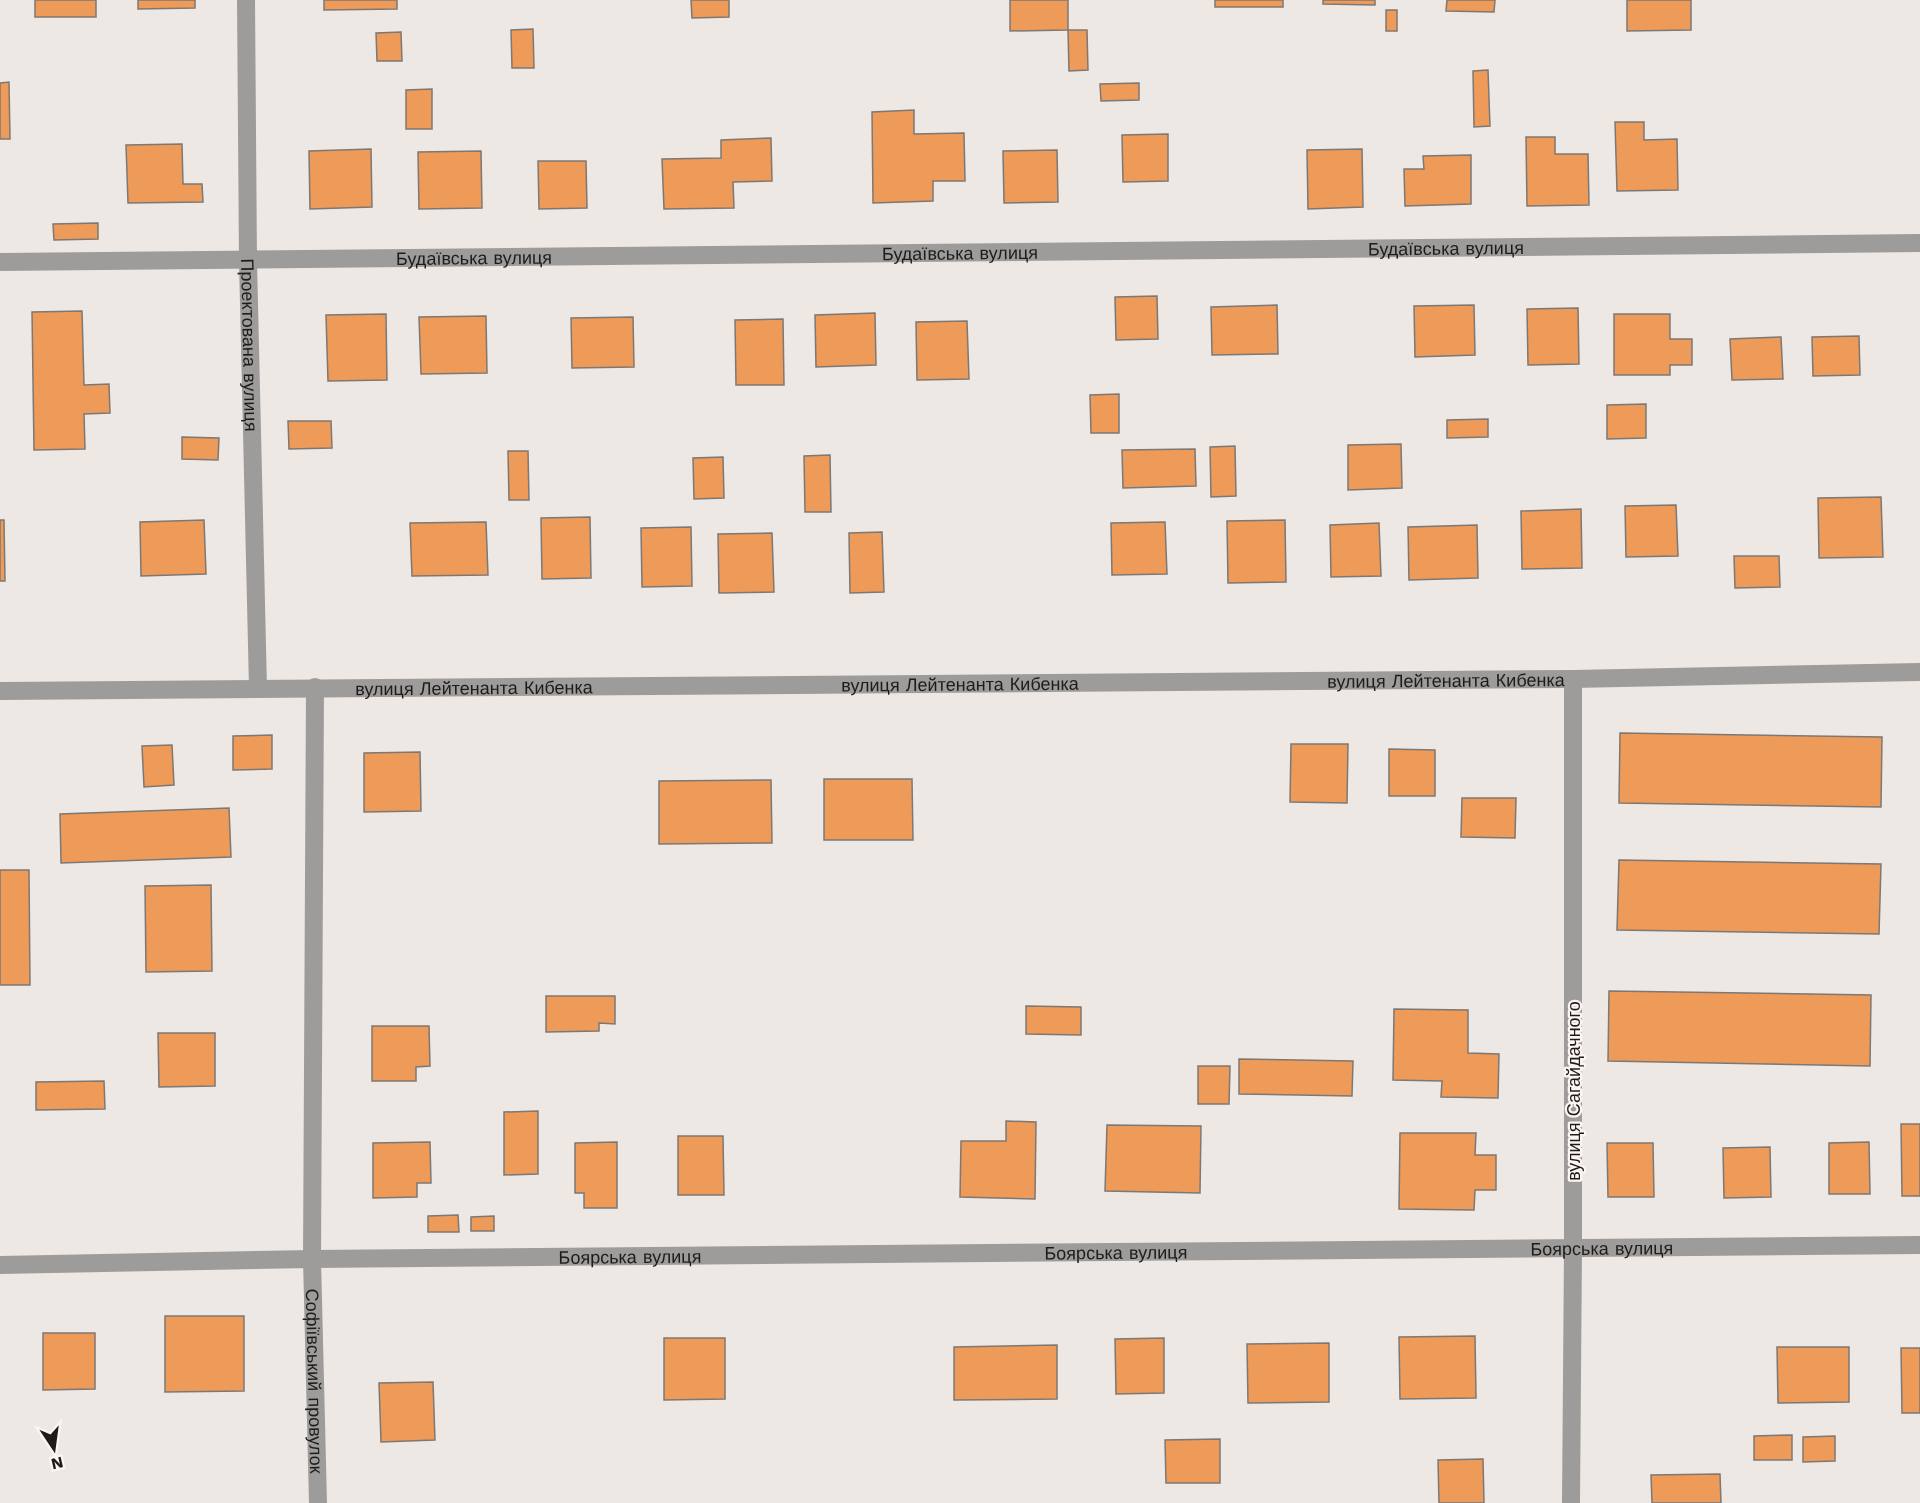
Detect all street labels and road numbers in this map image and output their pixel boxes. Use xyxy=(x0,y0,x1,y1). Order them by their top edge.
street label: Будаївська вулиця xyxy=(1368,236,1524,259)
street label: Будаївська вулиця xyxy=(882,241,1038,264)
street label: Будаївська вулиця xyxy=(396,246,552,269)
street label: Проектована вулиця xyxy=(237,258,262,432)
street label: вулиця Лейтенанта Кибенка xyxy=(1327,669,1566,691)
street label: вулиця Лейтенанта Кибенка xyxy=(841,672,1080,695)
street label: вулиця Лейтенанта Кибенка xyxy=(355,676,594,699)
street label: вулиця Сагайдачного xyxy=(1563,1001,1584,1181)
street label: Боярська вулиця xyxy=(1530,1237,1673,1259)
street label: Боярська вулиця xyxy=(1044,1241,1187,1263)
street label: Боярська вулиця xyxy=(558,1245,701,1267)
street label: Софіївський провулок xyxy=(302,1288,328,1474)

